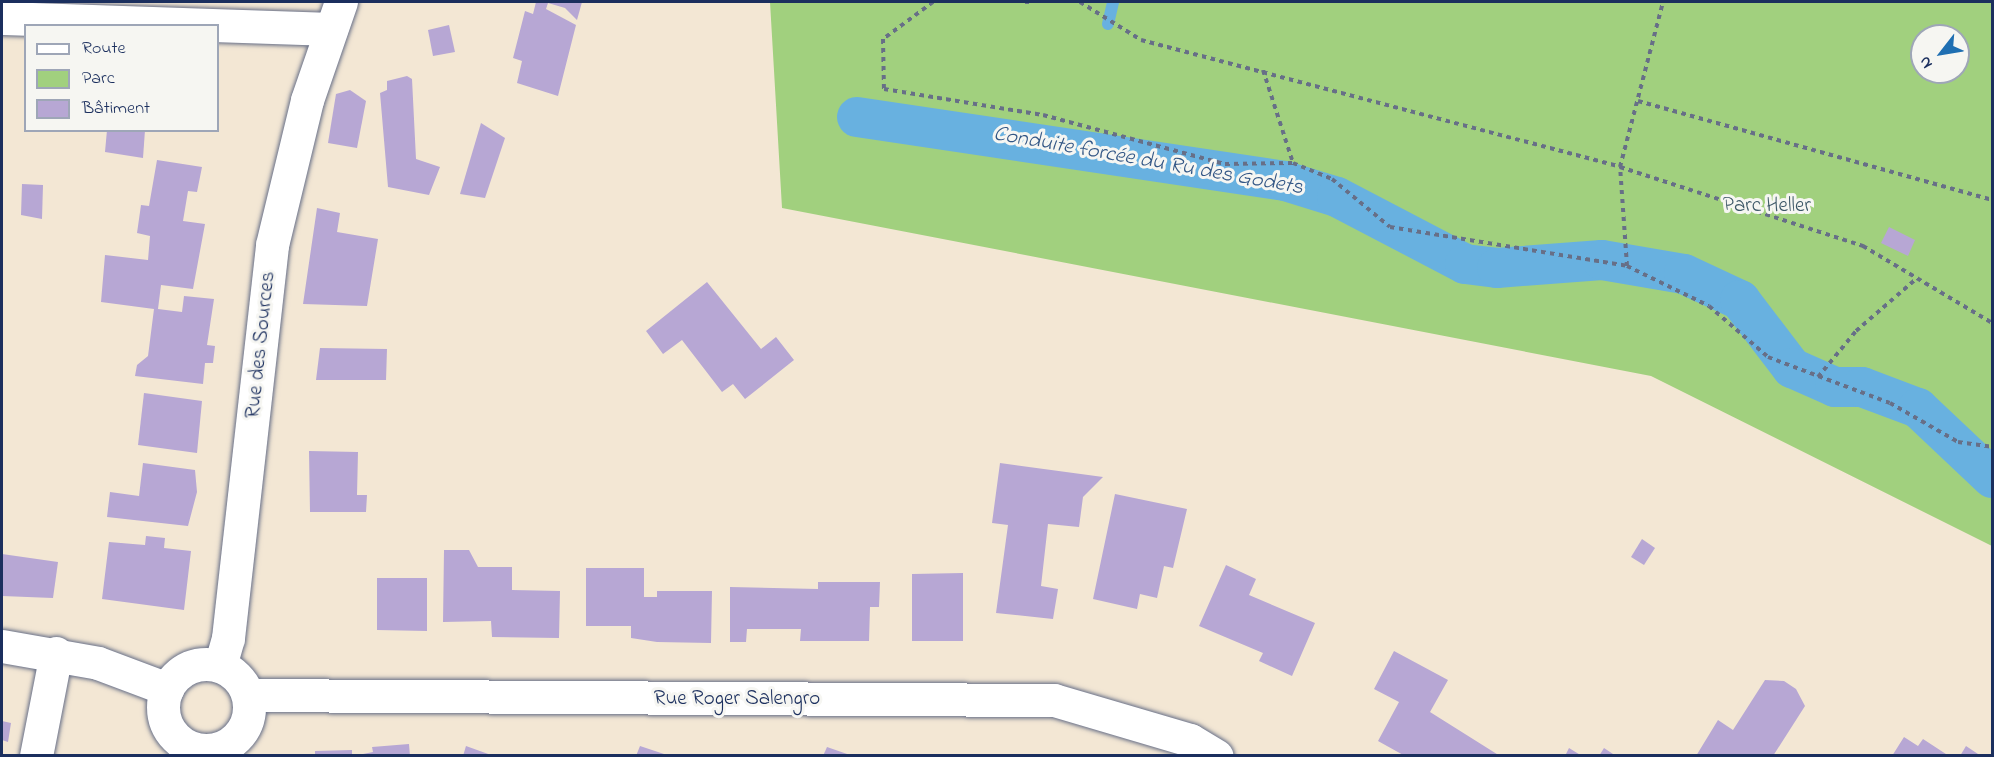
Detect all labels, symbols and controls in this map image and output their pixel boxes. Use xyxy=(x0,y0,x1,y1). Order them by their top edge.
legend xyxy=(24,24,219,132)
north arrow xyxy=(1910,24,1970,84)
text: Route xyxy=(82,36,126,62)
text: N xyxy=(1913,51,1939,73)
text: Parc xyxy=(82,66,115,92)
text: Bâtiment xyxy=(82,96,150,122)
water label: Conduite forcée du Ru des Godets xyxy=(991,122,1305,202)
park label: Parc Heller xyxy=(1723,193,1811,219)
street label: Rue des Sources xyxy=(241,270,281,420)
street label: Rue Roger Salengro xyxy=(654,686,820,712)

